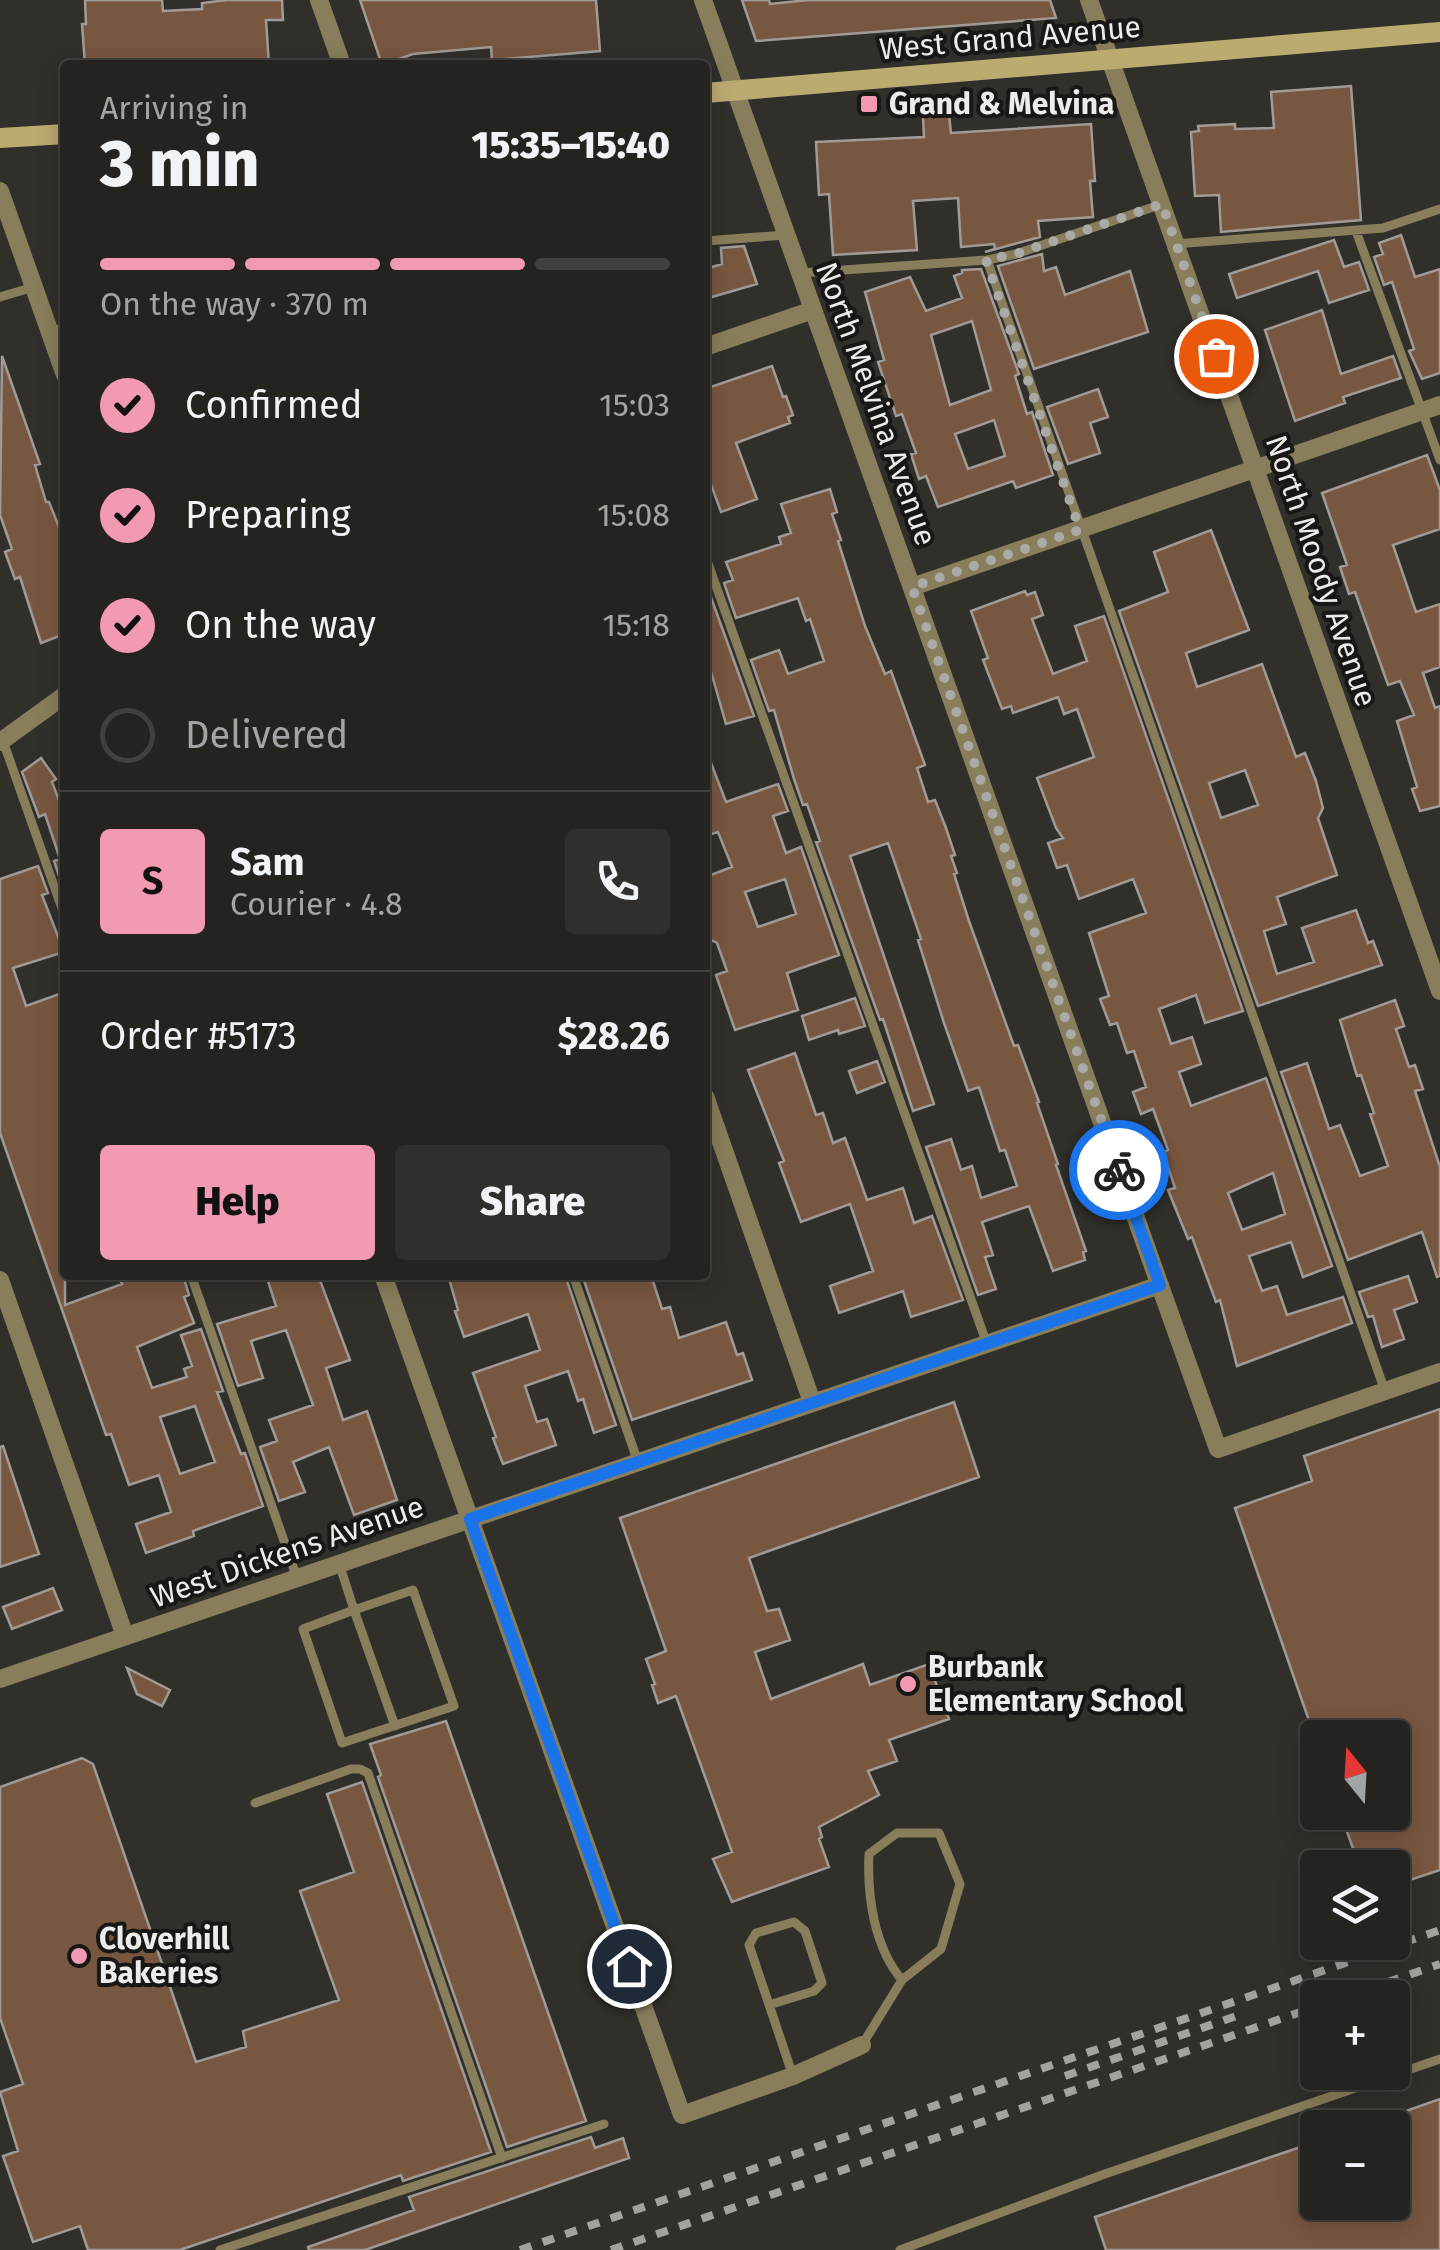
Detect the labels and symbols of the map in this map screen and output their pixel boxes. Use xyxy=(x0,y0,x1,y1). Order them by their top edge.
street label: West Grand Avenue xyxy=(878,9,1142,67)
place label: Grand & Melvina xyxy=(889,86,1114,122)
marker: Grand & Melvina xyxy=(858,93,880,115)
street label: North Melvina Avenue xyxy=(808,257,944,551)
pin xyxy=(1174,314,1259,399)
street label: North Moody Avenue xyxy=(1258,431,1384,711)
courier xyxy=(1069,1120,1169,1220)
street label: West Dickens Avenue xyxy=(146,1488,428,1616)
place label: Burbank Elementary School xyxy=(928,1649,1183,1719)
marker: Burbank Elementary School xyxy=(897,1673,919,1695)
north arrow xyxy=(1300,1720,1410,1830)
place label: Cloverhill Bakeries xyxy=(99,1921,229,1991)
pin xyxy=(587,1924,672,2009)
marker: Cloverhill Bakeries xyxy=(68,1945,90,1967)

